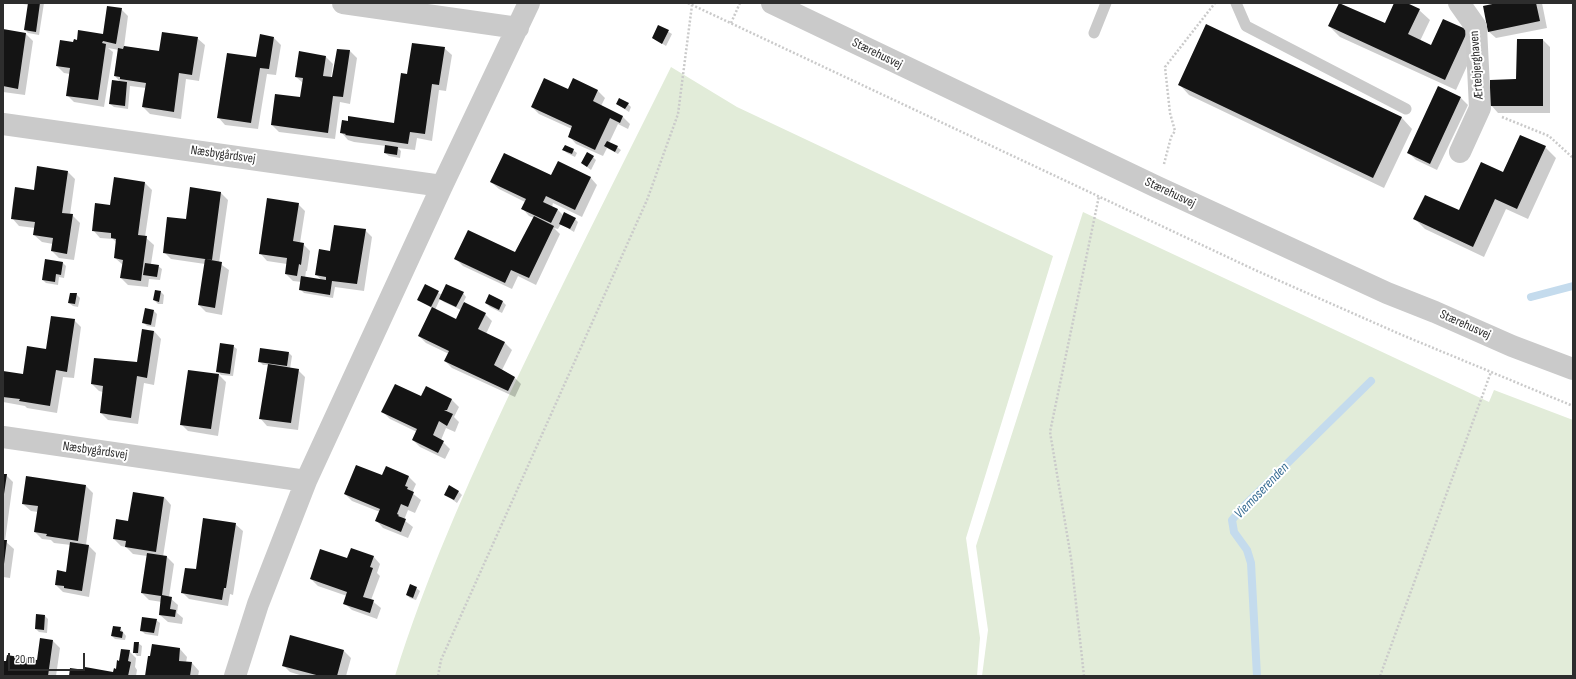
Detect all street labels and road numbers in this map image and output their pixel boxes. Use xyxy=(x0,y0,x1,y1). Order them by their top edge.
street label: Ærtebjerghaven xyxy=(1467,30,1487,100)
street label: Stærehusvej xyxy=(849,35,905,73)
street label: Næsbygårdsvej xyxy=(190,143,256,167)
street label: Stærehusvej xyxy=(1142,174,1198,212)
street label: Stærehusvej xyxy=(1437,307,1493,343)
street label: Næsbygårdsvej xyxy=(62,439,128,463)

